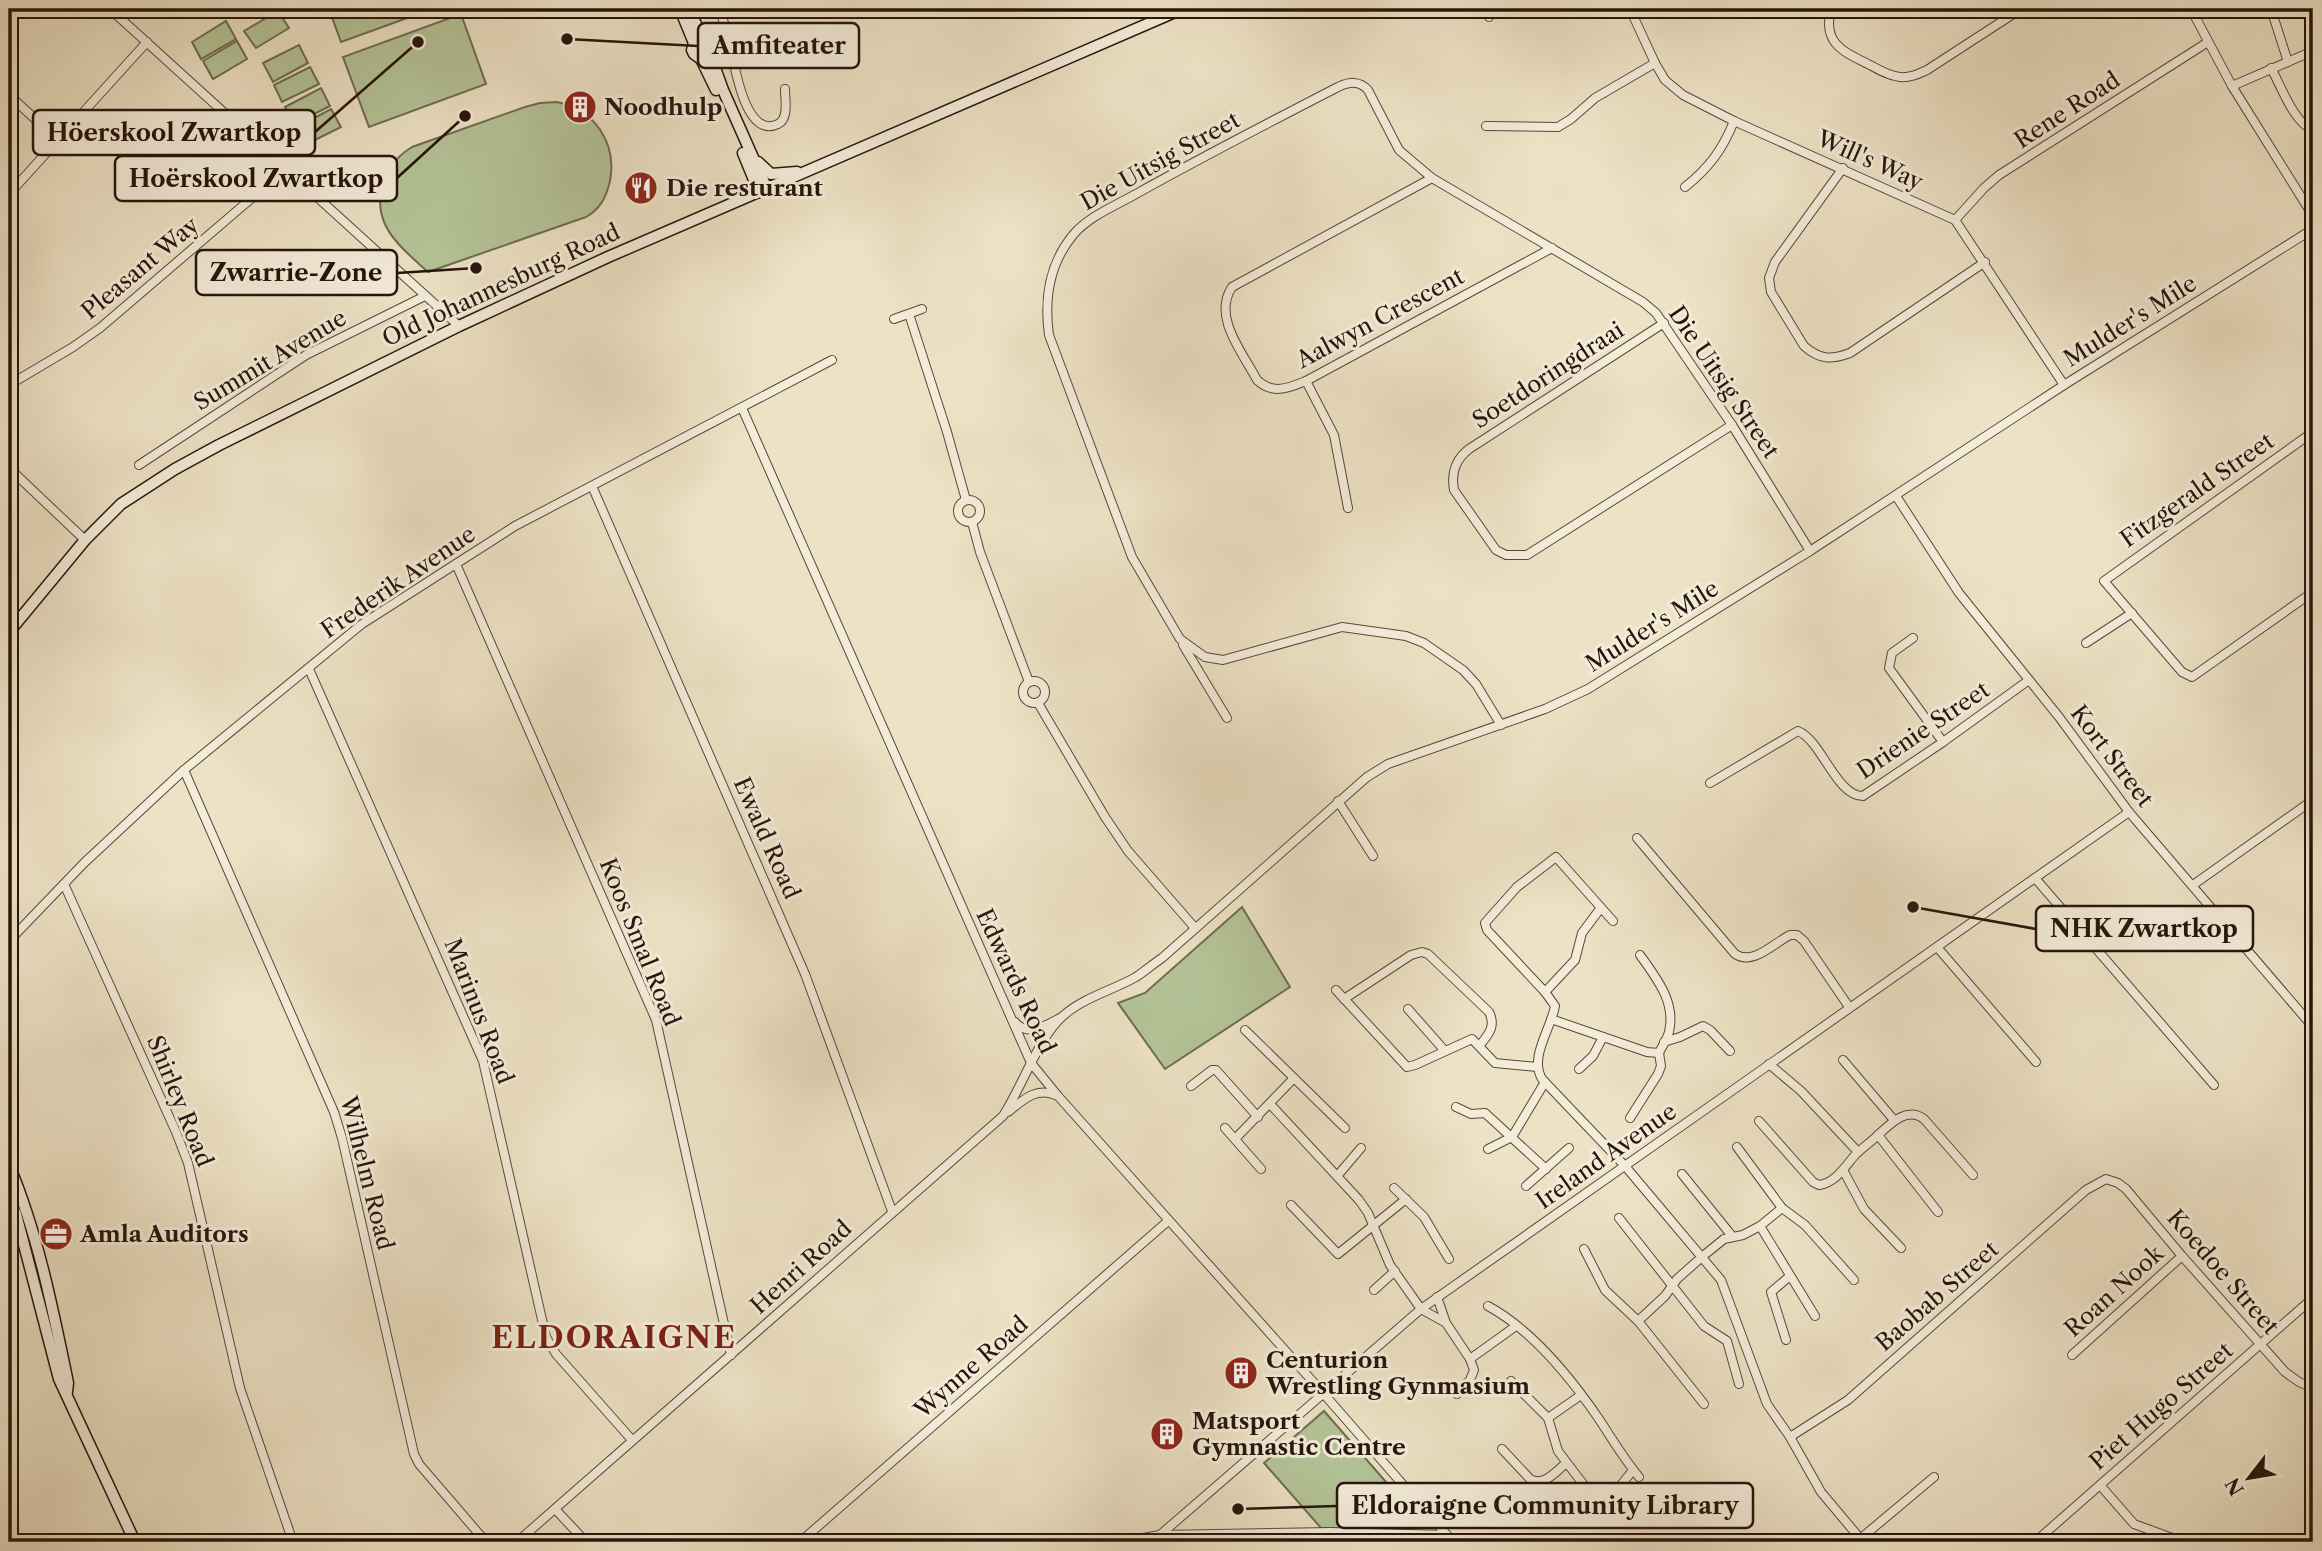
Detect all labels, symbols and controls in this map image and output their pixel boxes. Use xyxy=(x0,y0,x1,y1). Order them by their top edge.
callout: Amfiteater xyxy=(698,23,859,68)
text: Amfiteater xyxy=(711,31,846,60)
street label: Rene Road xyxy=(2009,66,2125,154)
building icon: Noodhulp xyxy=(561,88,599,126)
place label: Noodhulp xyxy=(604,93,722,121)
street label: Die Uitsig Street xyxy=(1075,106,1245,216)
callout: Höerskool Zwartkop xyxy=(33,110,315,155)
text: Höerskool Zwartkop xyxy=(47,118,301,147)
street label: Will's Way xyxy=(1812,124,1928,196)
callout: Hoërskool Zwartkop xyxy=(115,156,397,201)
text: Hoërskool Zwartkop xyxy=(129,164,383,193)
restaurant icon: Die resturant xyxy=(622,169,660,207)
place label: Die resturant xyxy=(666,174,823,202)
street label: Pleasant Way xyxy=(76,211,204,325)
street label: Old Johannesburg Road xyxy=(378,218,624,352)
callout: Zwarrie-Zone xyxy=(196,250,397,295)
text: Zwarrie-Zone xyxy=(210,258,382,287)
street label: Aalwyn Crescent xyxy=(1291,262,1469,374)
street label: Mulder's Mile xyxy=(2058,269,2202,373)
street label: Die Uitsig Street xyxy=(1663,300,1785,464)
street label: Summit Avenue xyxy=(189,303,351,417)
street label: Soetdoringdraai xyxy=(1467,316,1629,434)
street label: Fitzgerald Street xyxy=(2115,427,2279,553)
street label: Frederik Avenue xyxy=(315,520,481,644)
street label: Mulder's Mile xyxy=(1580,574,1724,678)
street label: Drienie Street xyxy=(1851,675,1995,785)
street label: Kort Street xyxy=(2065,700,2159,812)
street label: Ewald Road xyxy=(728,773,806,903)
street label: Koos Smal Road xyxy=(594,854,686,1030)
street label: Edwards Road xyxy=(970,904,1062,1058)
callout: NHK Zwartkop xyxy=(2036,906,2253,951)
text: NHK Zwartkop xyxy=(2050,914,2238,943)
street label: Marinus Road xyxy=(438,934,520,1088)
street label: Shirley Road xyxy=(141,1031,219,1171)
street label: Wilhelm Road xyxy=(334,1092,400,1253)
street label: Ireland Avenue xyxy=(1530,1097,1682,1215)
street label: Koedoe Street xyxy=(2161,1204,2285,1340)
street label: Henri Road xyxy=(745,1214,857,1320)
office icon: Amla Auditors xyxy=(37,1215,75,1253)
place label: Amla Auditors xyxy=(79,1220,249,1248)
street label: Baobab Street xyxy=(1870,1235,2004,1357)
street label: Roan Nook xyxy=(2059,1238,2170,1343)
street label: Wynne Road xyxy=(908,1310,1034,1425)
district label: ELDORAIGNE xyxy=(491,1319,737,1356)
street label: Piet Hugo Street xyxy=(2084,1336,2238,1476)
place label: Centurion Wrestling Gynmasium xyxy=(1265,1346,1530,1400)
building icon: Centurion Wrestling Gynmasium xyxy=(1222,1354,1260,1392)
place label: Matsport Gymnastic Centre xyxy=(1192,1407,1406,1461)
building icon: Matsport Gymnastic Centre xyxy=(1148,1415,1186,1453)
north arrow xyxy=(2214,1442,2284,1512)
text: N xyxy=(2221,1473,2249,1499)
callout: Eldoraigne Community Library xyxy=(1337,1483,1753,1528)
text: Eldoraigne Community Library xyxy=(1351,1491,1740,1520)

